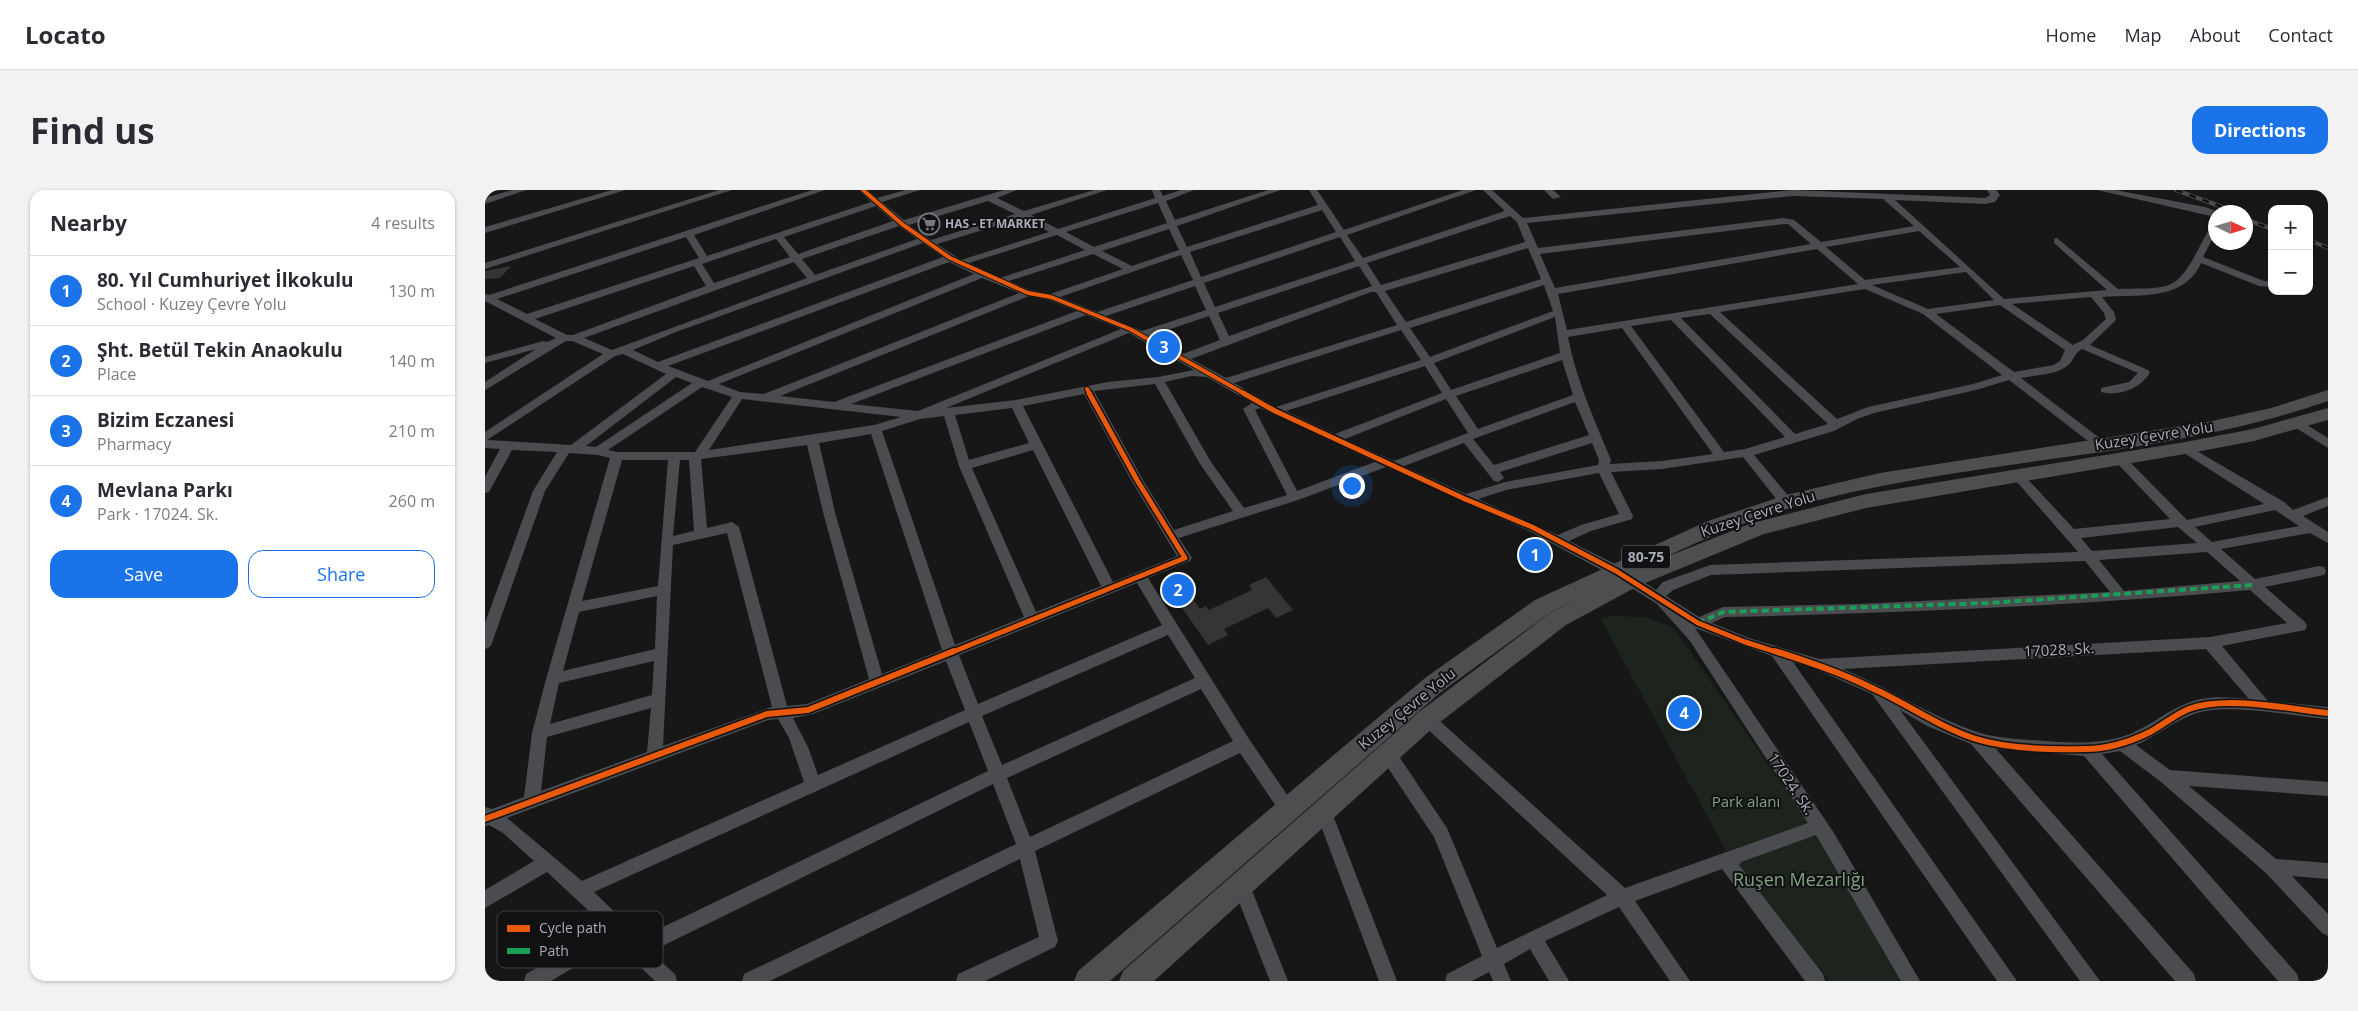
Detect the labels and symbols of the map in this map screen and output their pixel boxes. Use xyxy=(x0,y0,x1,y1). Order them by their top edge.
north arrow xyxy=(2208,205,2253,250)
supermarket icon: HAS - ET MARKET xyxy=(917,212,941,236)
place label: HAS - ET MARKET xyxy=(945,215,1045,232)
pin: 3 xyxy=(1148,328,1180,366)
street label: Kuzey Çevre Yolu xyxy=(2093,416,2214,454)
your location xyxy=(1339,473,1365,499)
street label: Kuzey Çevre Yolu xyxy=(1698,485,1818,541)
pin: 1 xyxy=(1519,536,1551,574)
road number: 80-75 xyxy=(1622,546,1670,568)
pin: 2 xyxy=(1162,571,1194,609)
street label: 17028. Sk. xyxy=(2023,637,2095,661)
street label: Kuzey Çevre Yolu xyxy=(1354,663,1459,754)
pin: 4 xyxy=(1668,694,1700,732)
street label: 17024. Sk. xyxy=(1764,749,1820,818)
park label: Park alanı xyxy=(1712,791,1780,811)
park label: Ruşen Mezarlığı xyxy=(1733,867,1865,891)
legend xyxy=(497,911,663,968)
text: Cycle path xyxy=(539,918,607,937)
text: Path xyxy=(539,941,569,960)

